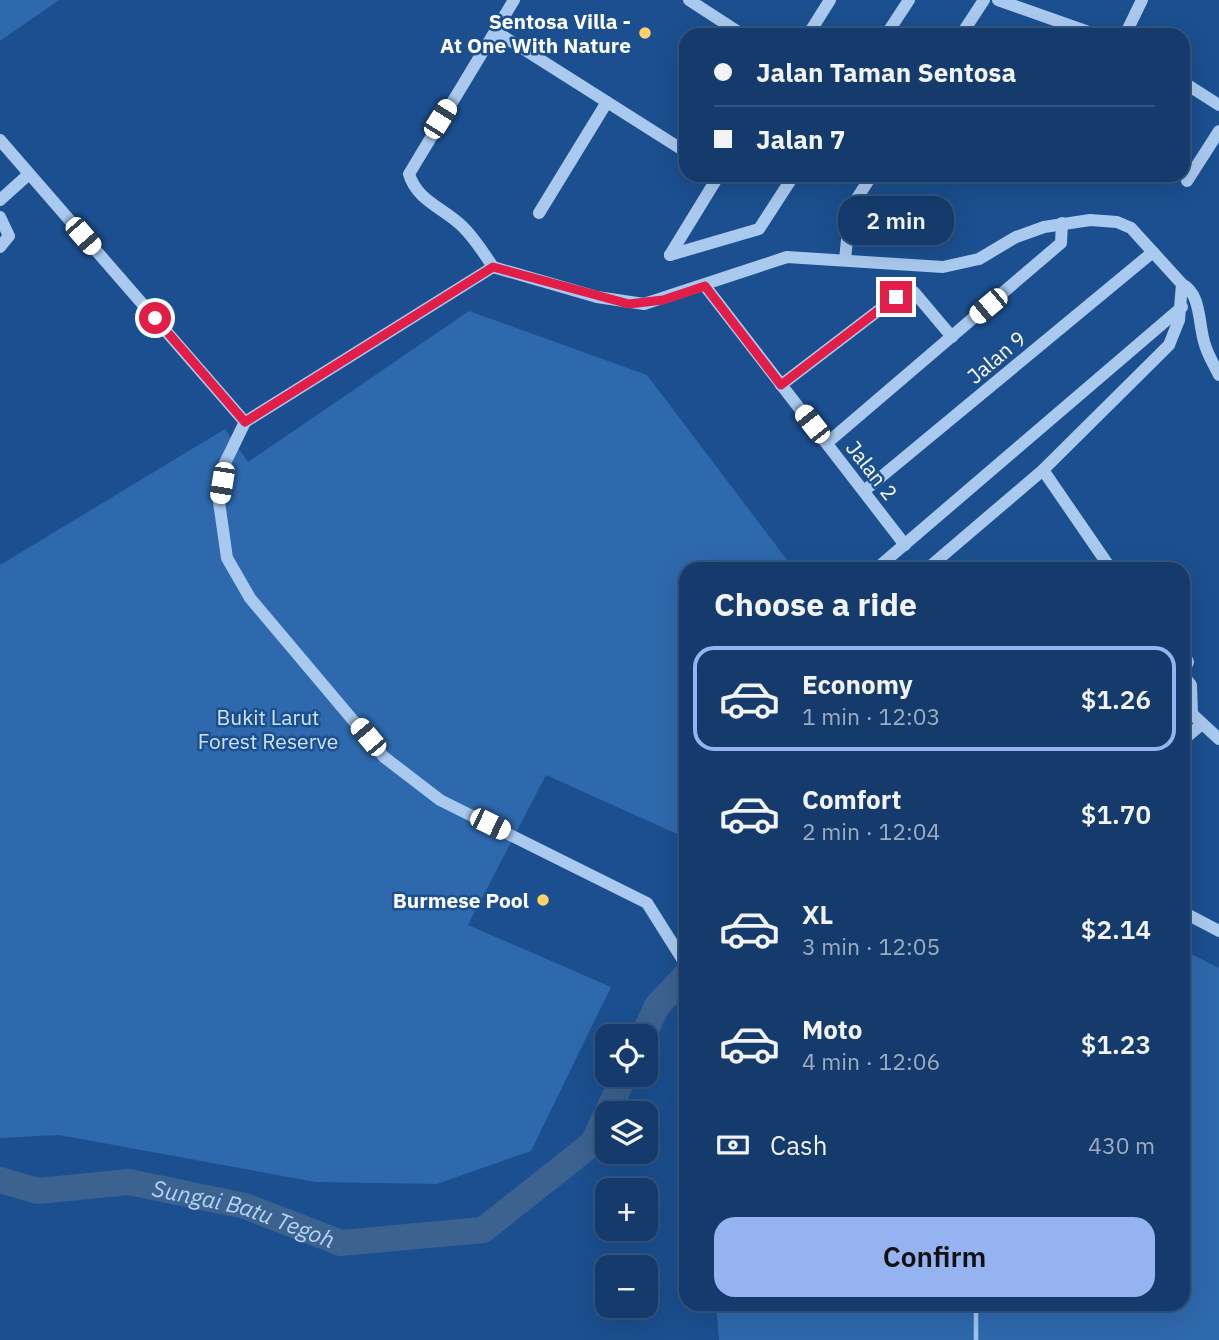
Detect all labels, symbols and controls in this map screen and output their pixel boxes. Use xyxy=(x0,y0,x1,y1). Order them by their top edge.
place label: Sentosa Villa - At One With Nature xyxy=(440,7,631,59)
marker: Sentosa Villa - At One With Nature xyxy=(637,25,653,41)
text: Jalan Taman Sentosa xyxy=(756,55,1016,89)
car xyxy=(420,96,461,142)
text: Jalan 7 xyxy=(756,122,845,156)
callout: 2 min xyxy=(838,196,954,244)
text: 2 min xyxy=(866,205,926,235)
car xyxy=(62,213,105,259)
route end xyxy=(880,281,912,313)
car xyxy=(966,284,1011,328)
route start xyxy=(139,302,171,334)
street label: Jalan 9 xyxy=(961,324,1031,390)
car xyxy=(791,401,834,447)
street label: Jalan 2 xyxy=(840,434,904,506)
car xyxy=(209,461,236,505)
text: Choose a ride xyxy=(714,583,917,625)
icon: car xyxy=(718,667,781,730)
text: Economy xyxy=(802,667,913,701)
text: $1.26 xyxy=(1081,682,1151,716)
text: 1 min · 12:03 xyxy=(802,701,940,731)
park label: Bukit Larut Forest Reserve xyxy=(198,703,338,755)
car xyxy=(347,714,390,760)
icon: car xyxy=(718,782,781,845)
text: Comfort xyxy=(802,782,901,816)
text: $1.70 xyxy=(1081,797,1151,831)
car xyxy=(467,805,514,843)
text: 2 min · 12:04 xyxy=(802,816,940,846)
place label: Burmese Pool xyxy=(393,886,529,914)
marker: Burmese Pool xyxy=(535,892,551,908)
icon: car xyxy=(718,897,781,960)
text: XL xyxy=(802,897,833,931)
text: $2.14 xyxy=(1081,912,1151,946)
text: 3 min · 12:05 xyxy=(802,931,940,961)
icon: car xyxy=(718,1012,781,1075)
text: Moto xyxy=(802,1012,862,1046)
map controls xyxy=(595,1024,658,1318)
button: locate xyxy=(595,1024,658,1087)
text: $1.23 xyxy=(1081,1027,1151,1061)
text: 4 min · 12:06 xyxy=(802,1046,940,1076)
button: layers xyxy=(595,1101,658,1164)
icon: cash xyxy=(714,1126,752,1164)
text: Cash xyxy=(770,1128,827,1162)
text: 430 m xyxy=(1088,1130,1155,1160)
water label: Sungai Batu Tegoh xyxy=(150,1172,339,1254)
button: + xyxy=(595,1178,658,1241)
button: Confirm xyxy=(714,1217,1155,1297)
button: − xyxy=(595,1255,658,1318)

